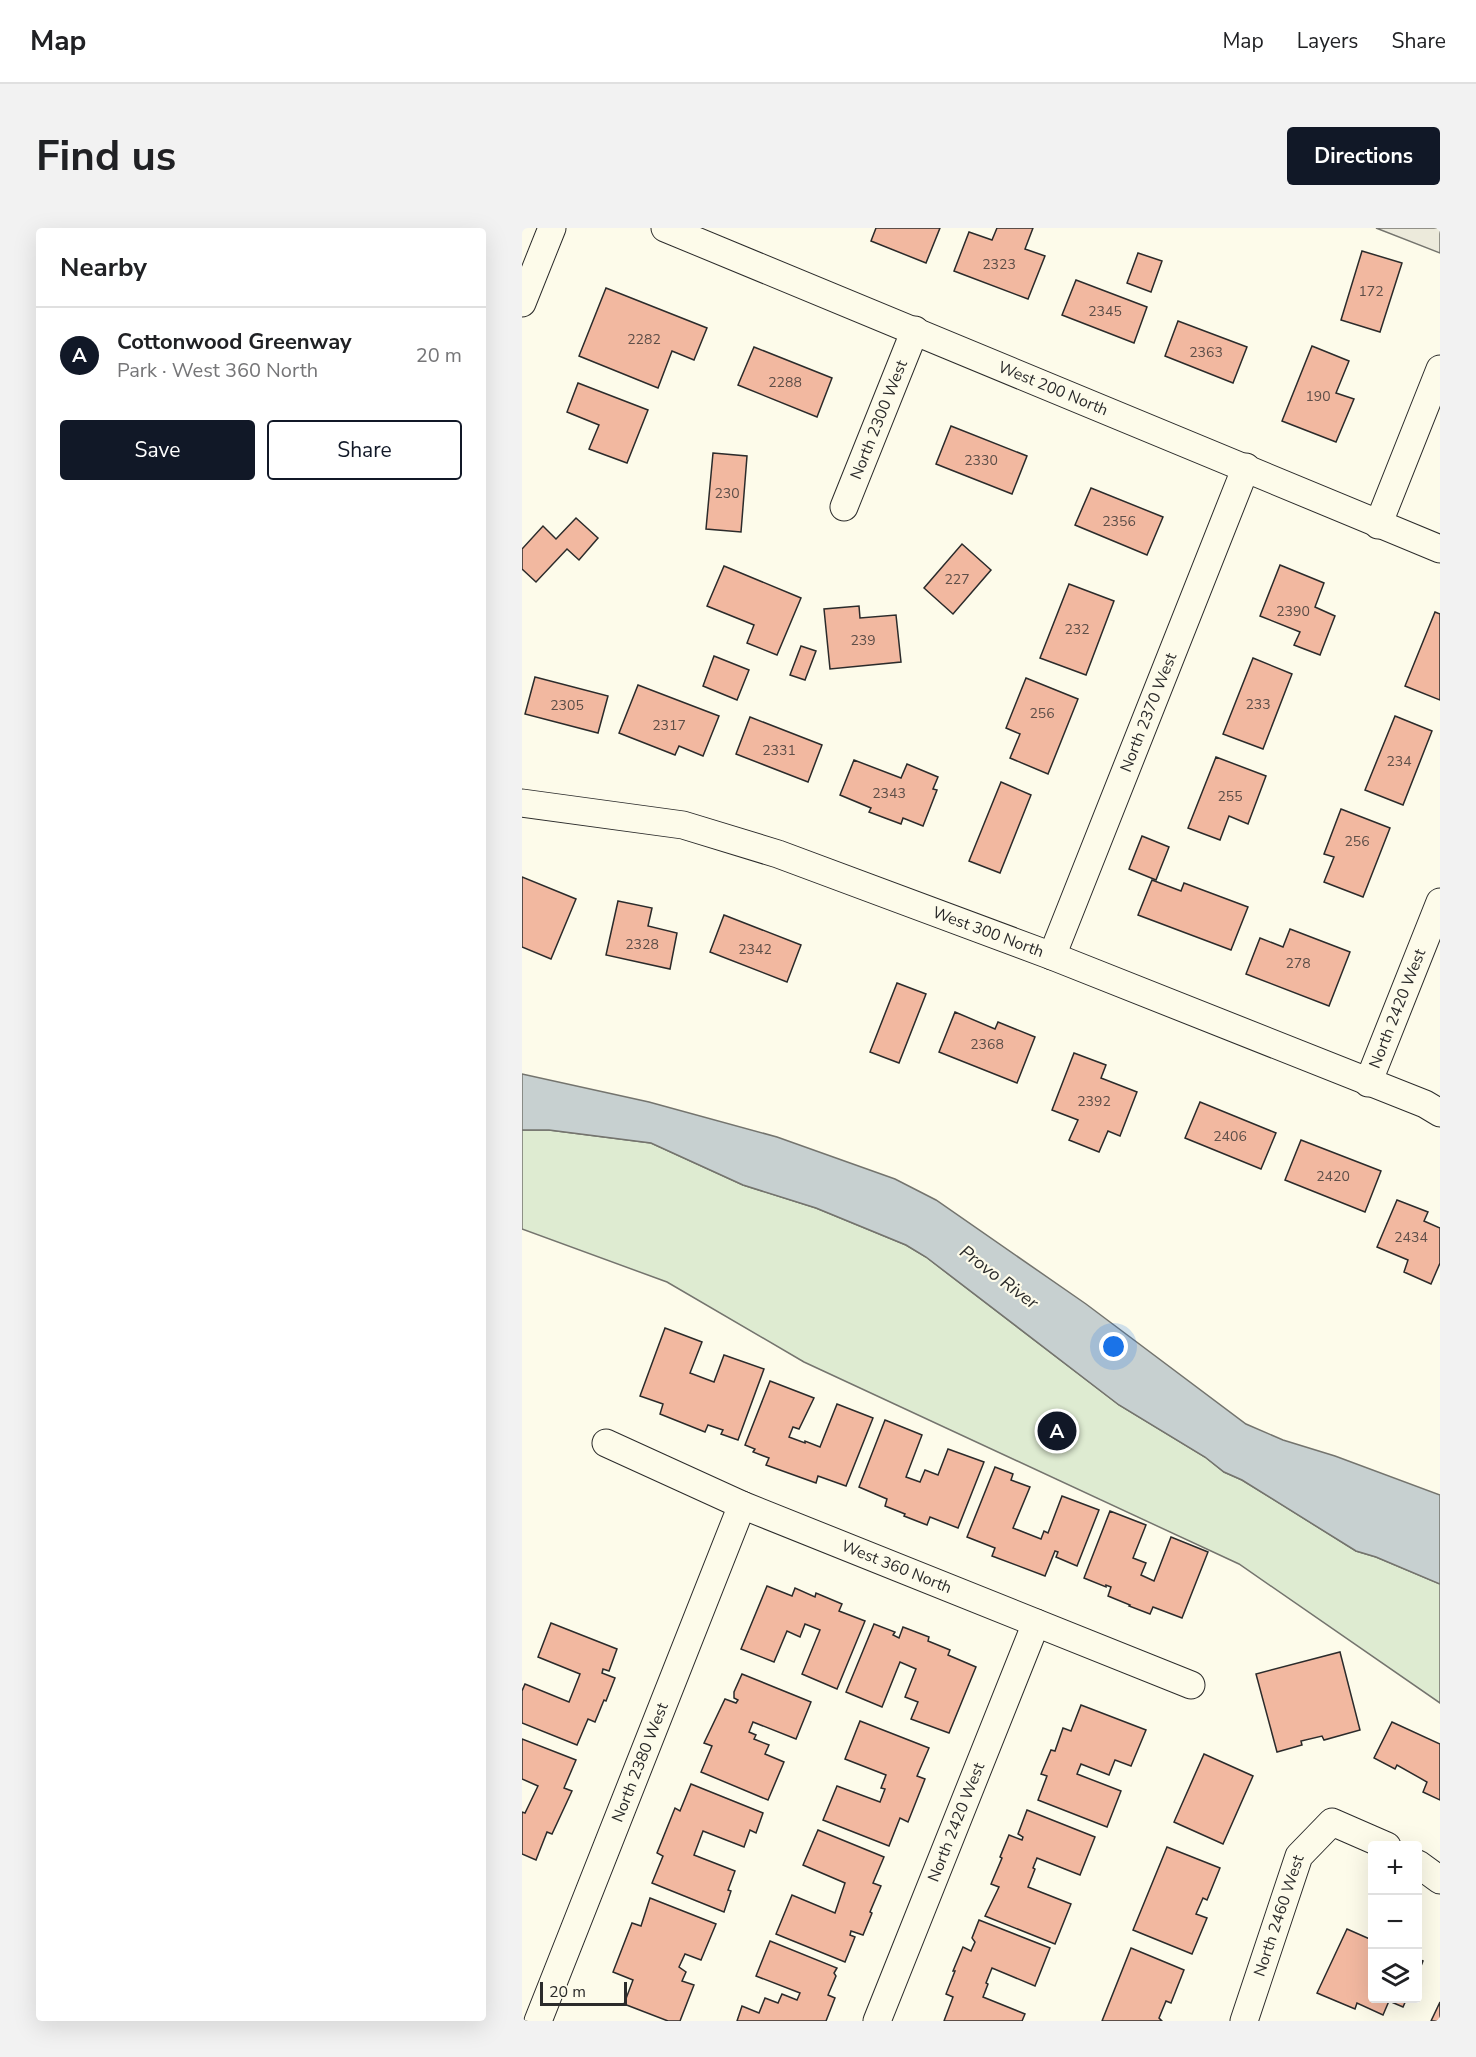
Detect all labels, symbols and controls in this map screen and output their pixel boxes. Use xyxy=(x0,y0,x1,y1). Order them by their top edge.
text: Map xyxy=(30,22,86,60)
text: Map xyxy=(1222,27,1264,55)
text: Layers xyxy=(1297,27,1358,55)
text: Share xyxy=(1391,27,1446,55)
button: Directions xyxy=(1287,127,1440,185)
text: Find us xyxy=(36,128,176,185)
text: Nearby xyxy=(60,250,147,285)
house number: 2323 xyxy=(982,255,1016,274)
house number: 172 xyxy=(1358,282,1384,301)
house number: 2345 xyxy=(1088,302,1122,321)
text: Cottonwood Greenway xyxy=(117,327,352,357)
house number: 2282 xyxy=(627,330,661,349)
text: A xyxy=(72,342,87,369)
text: 20 m xyxy=(416,342,462,369)
house number: 2363 xyxy=(1189,343,1223,362)
street label: North 2300 West xyxy=(845,356,913,483)
street label: West 200 North xyxy=(995,356,1111,421)
text: Park · West 360 North xyxy=(117,357,318,384)
house number: 2288 xyxy=(768,373,802,392)
house number: 190 xyxy=(1305,387,1331,406)
button: Save xyxy=(60,420,255,480)
button: Share xyxy=(267,420,462,480)
house number: 2330 xyxy=(964,451,998,470)
house number: 230 xyxy=(714,484,740,503)
house number: 2356 xyxy=(1102,512,1136,531)
house number: 227 xyxy=(944,570,970,589)
house number: 2390 xyxy=(1276,602,1310,621)
house number: 232 xyxy=(1064,620,1090,639)
house number: 239 xyxy=(850,631,876,650)
street label: North 2370 West xyxy=(1115,649,1182,775)
house number: 233 xyxy=(1245,695,1271,714)
house number: 2305 xyxy=(550,696,584,715)
house number: 256 xyxy=(1029,704,1055,723)
house number: 2317 xyxy=(652,716,686,735)
house number: 2331 xyxy=(762,741,796,760)
house number: 234 xyxy=(1386,752,1412,771)
house number: 2343 xyxy=(872,784,906,803)
house number: 255 xyxy=(1217,787,1243,806)
house number: 256 xyxy=(1344,832,1370,851)
street label: West 300 North xyxy=(929,901,1047,963)
house number: 2328 xyxy=(625,935,659,954)
house number: 2342 xyxy=(738,940,772,959)
street label: North 2420 West xyxy=(1364,945,1431,1072)
house number: 278 xyxy=(1285,954,1311,973)
house number: 2368 xyxy=(970,1035,1004,1054)
house number: 2392 xyxy=(1077,1092,1111,1111)
house number: 2406 xyxy=(1213,1127,1247,1146)
house number: 2420 xyxy=(1316,1167,1350,1186)
house number: 2434 xyxy=(1394,1228,1428,1247)
water label: Provo River xyxy=(955,1240,1044,1315)
your location xyxy=(1099,1332,1128,1361)
pin: A xyxy=(1038,1408,1076,1454)
street label: West 360 North xyxy=(838,1535,955,1599)
street label: North 2380 West xyxy=(607,1699,674,1825)
street label: North 2420 West xyxy=(923,1759,990,1885)
map controls xyxy=(1368,1841,1422,2003)
button: + xyxy=(1368,1841,1422,1895)
street label: North 2460 West xyxy=(1249,1852,1310,1979)
button: − xyxy=(1368,1895,1422,1949)
button: layers xyxy=(1368,1949,1422,2003)
scale bar xyxy=(540,1979,627,2006)
text: 20 m xyxy=(549,1981,586,2003)

